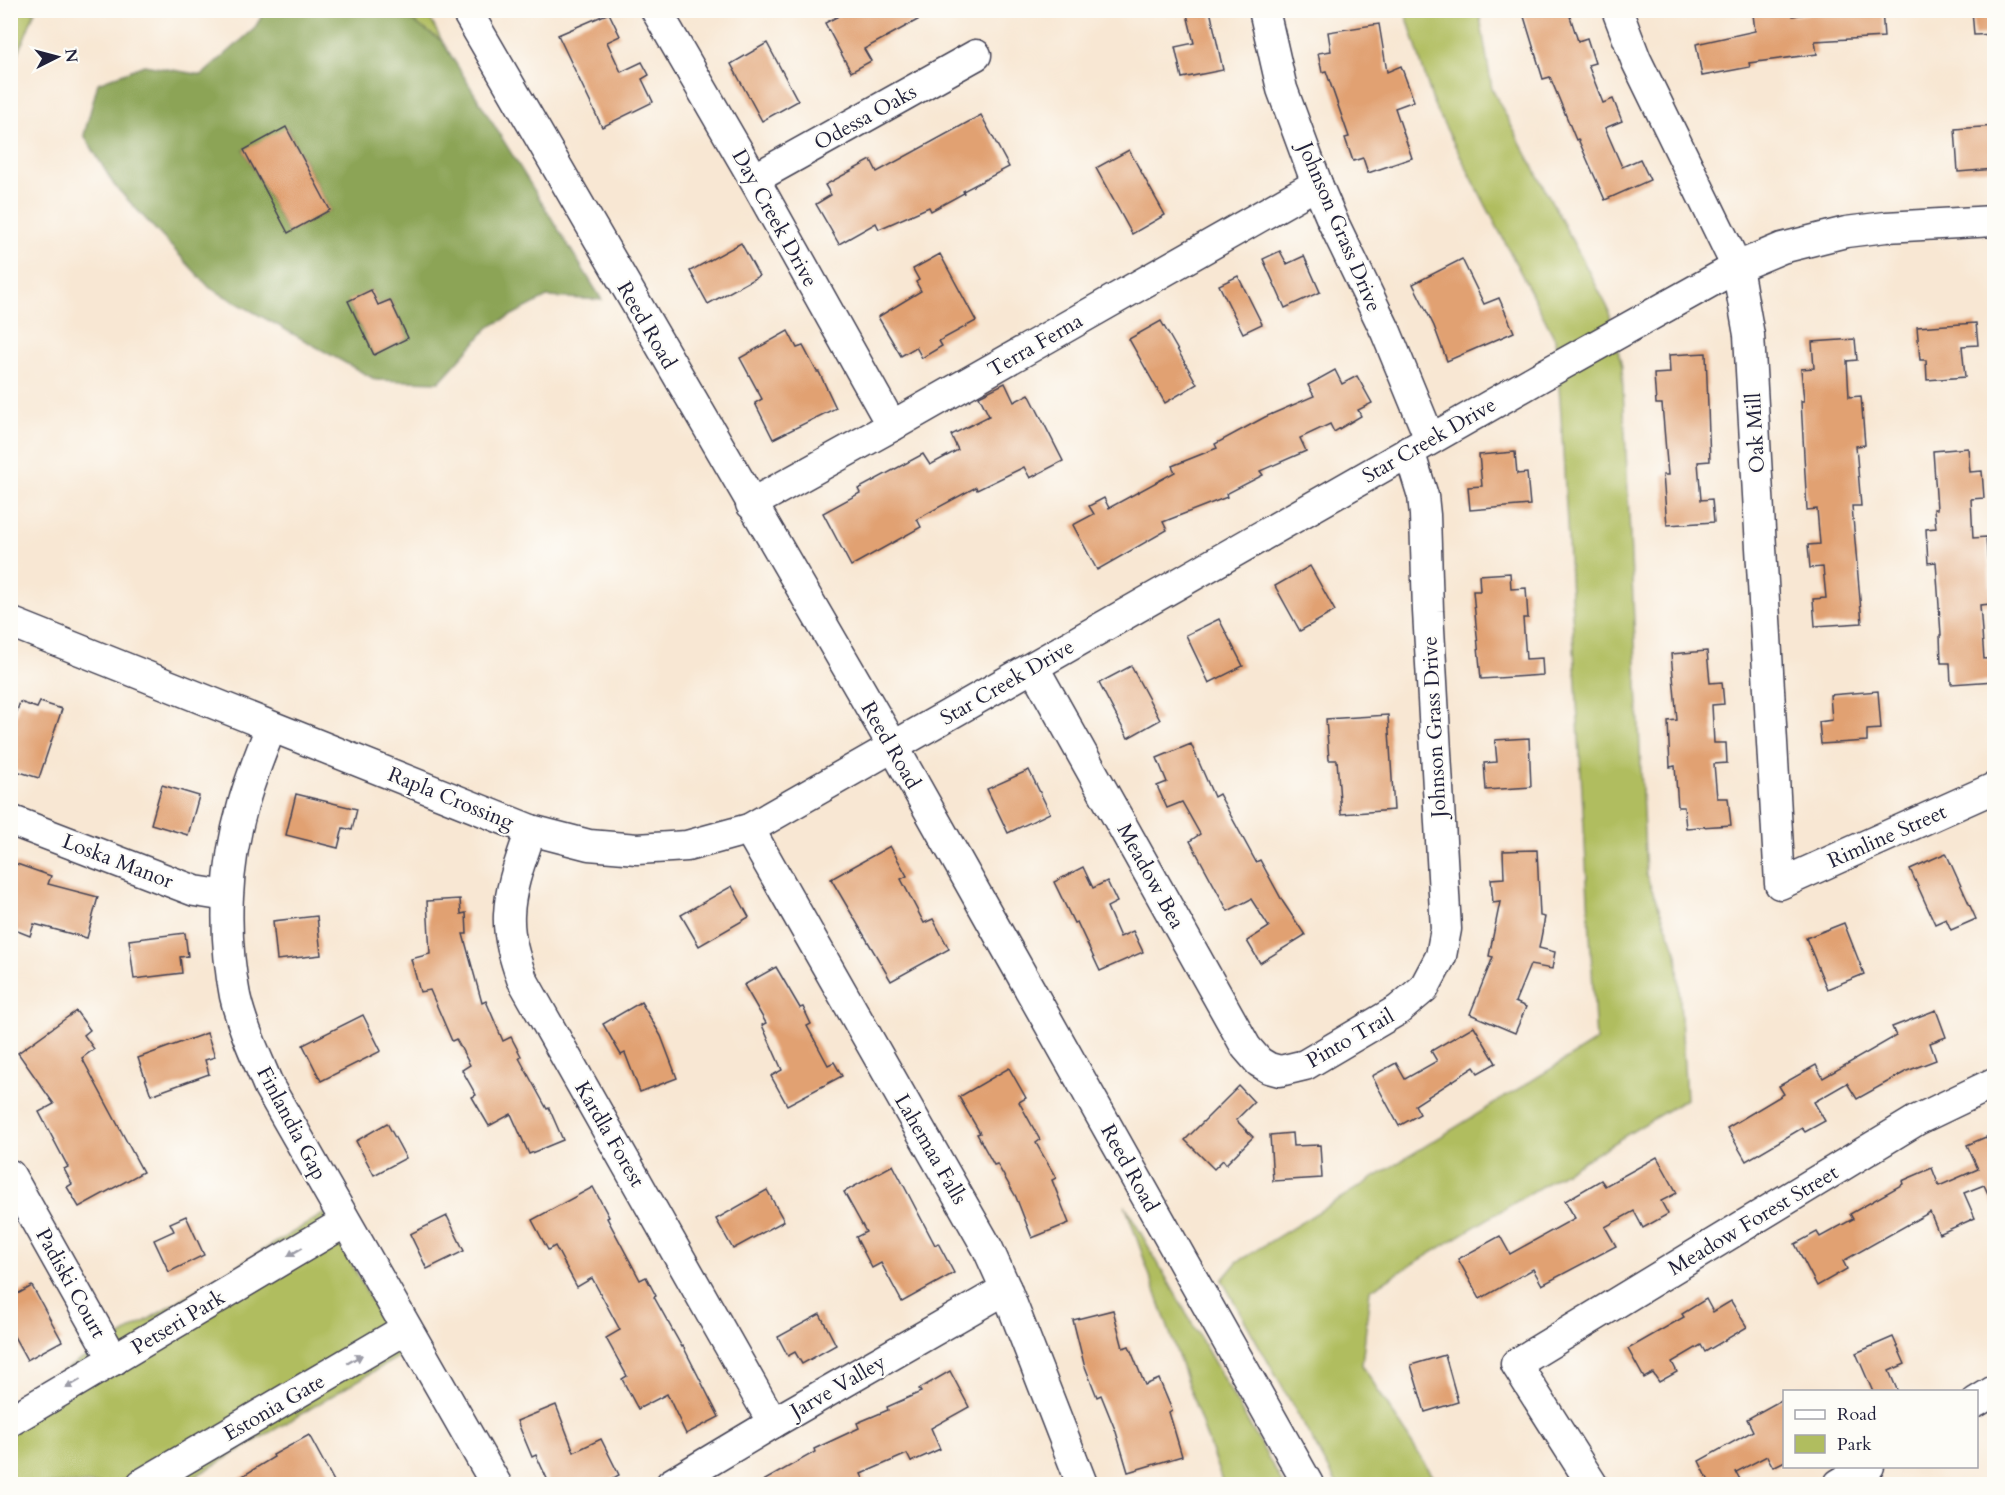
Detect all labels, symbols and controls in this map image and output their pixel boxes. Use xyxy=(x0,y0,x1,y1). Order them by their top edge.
north arrow xyxy=(27,27,87,87)
text: N xyxy=(59,47,83,64)
street label: Odessa Oaks xyxy=(809,77,922,158)
street label: Johnson Grass Drive xyxy=(1290,135,1388,316)
street label: Day Creek Drive xyxy=(725,144,824,292)
street label: Reed Road xyxy=(610,276,683,374)
street label: Terra Ferna xyxy=(982,307,1088,384)
street label: Star Creek Drive xyxy=(1357,390,1501,490)
street label: Oak Mill xyxy=(1739,392,1772,474)
street label: Star Creek Drive xyxy=(935,632,1079,732)
street label: Johnson Grass Drive xyxy=(1415,635,1454,821)
street label: Reed Road xyxy=(854,696,927,794)
street label: Rapla Crossing xyxy=(383,760,518,837)
street label: Rimline Street xyxy=(1823,797,1951,876)
street label: Meadow Bea xyxy=(1110,818,1191,934)
street label: Loska Manor xyxy=(58,827,178,896)
street label: Pinto Trail xyxy=(1301,1002,1400,1075)
street label: Finlandia Gap xyxy=(249,1061,334,1185)
street label: Kardla Forest xyxy=(568,1076,652,1193)
street label: Lahemaa Falls xyxy=(887,1089,974,1210)
street label: Reed Road xyxy=(1093,1119,1166,1218)
street label: Meadow Forest Street xyxy=(1663,1158,1844,1283)
street label: Padiski Court xyxy=(28,1223,113,1344)
one-way arrow xyxy=(287,1246,303,1257)
street label: Petseri Park xyxy=(126,1283,231,1362)
street label: Jarve Valley xyxy=(783,1348,891,1427)
one-way arrow xyxy=(347,1354,364,1364)
street label: Estonia Gate xyxy=(218,1367,330,1448)
one-way arrow xyxy=(65,1378,82,1388)
legend xyxy=(1783,1390,1978,1468)
text: Road xyxy=(1837,1402,1877,1427)
text: Park xyxy=(1837,1432,1872,1457)

